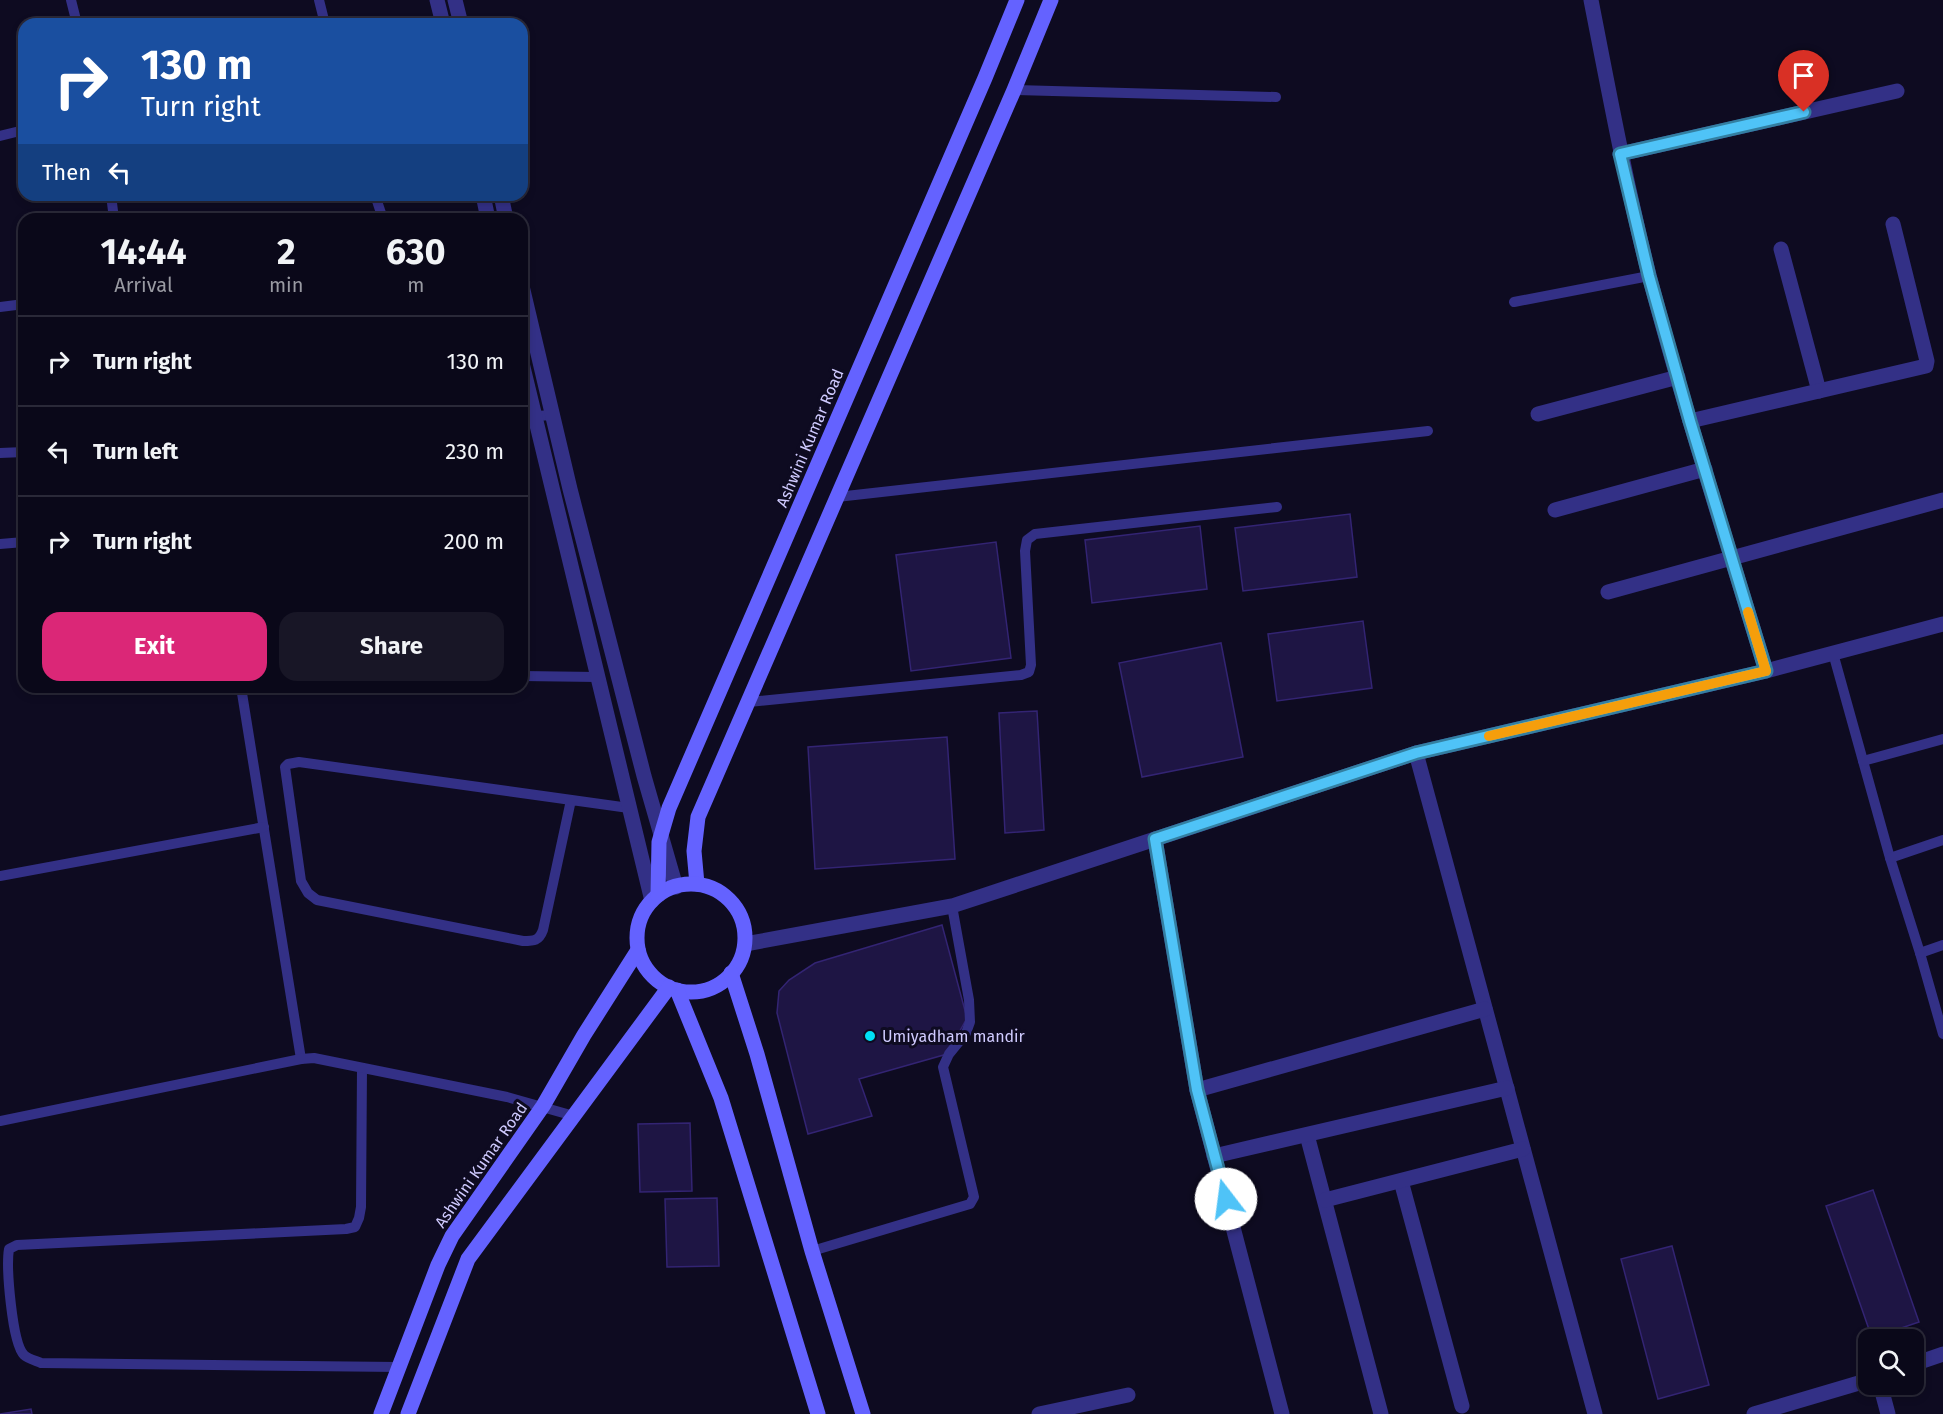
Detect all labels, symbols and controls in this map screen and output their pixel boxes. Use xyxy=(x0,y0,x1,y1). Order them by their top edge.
text: 130 m xyxy=(141,40,252,90)
icon: right xyxy=(42,42,120,120)
pin xyxy=(1778,50,1829,112)
icon: arrive xyxy=(1787,59,1820,92)
text: Turn right xyxy=(141,91,261,123)
icon: left xyxy=(103,156,136,189)
text: Then xyxy=(42,159,91,186)
text: 14:44 xyxy=(100,230,187,274)
text: 2 xyxy=(277,230,296,274)
text: 630 xyxy=(386,230,446,274)
text: Arrival xyxy=(114,273,173,297)
text: min xyxy=(269,273,303,297)
text: m xyxy=(407,273,424,297)
icon: right xyxy=(42,345,75,378)
text: Turn right xyxy=(93,348,192,375)
text: 130 m xyxy=(447,348,504,375)
street label: Ashwini Kumar Road xyxy=(772,366,848,510)
icon: left xyxy=(42,435,75,468)
text: Turn left xyxy=(93,438,178,465)
text: 230 m xyxy=(445,438,504,465)
icon: right xyxy=(42,525,75,558)
text: Turn right xyxy=(93,528,192,555)
text: 200 m xyxy=(444,528,504,555)
button: Exit xyxy=(42,612,267,681)
button: Share xyxy=(279,612,504,681)
place label: Umiyadham mandir xyxy=(882,1027,1026,1046)
marker: Umiyadham mandir xyxy=(863,1029,877,1043)
street label: Ashwini Kumar Road xyxy=(431,1099,531,1231)
position arrow xyxy=(1194,1167,1258,1231)
map controls xyxy=(1858,1329,1924,1395)
button: search xyxy=(1858,1329,1924,1395)

